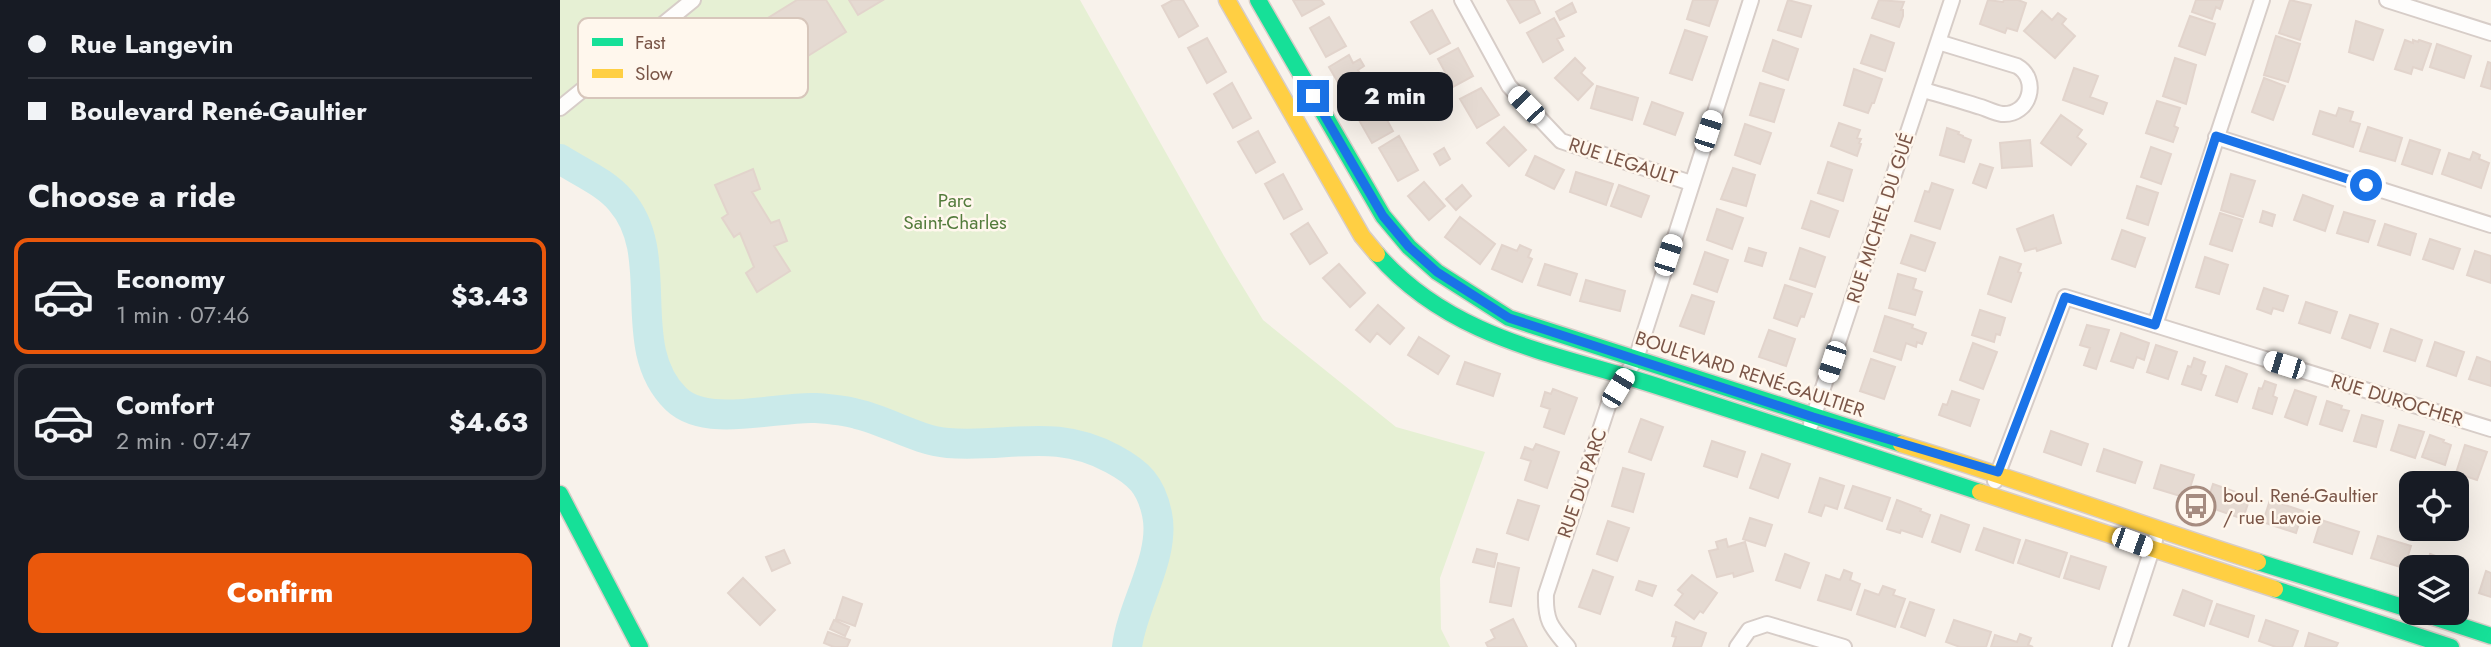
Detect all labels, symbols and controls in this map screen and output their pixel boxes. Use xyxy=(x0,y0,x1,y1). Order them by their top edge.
legend xyxy=(578,18,808,98)
text: Rue Langevin xyxy=(70,25,233,63)
text: Fast xyxy=(635,29,666,56)
text: Slow xyxy=(635,60,673,87)
callout: 2 min xyxy=(1338,72,1453,120)
text: 2 min xyxy=(1364,79,1426,113)
route end xyxy=(1297,80,1329,112)
car xyxy=(1504,83,1549,127)
text: Boulevard René-Gaultier xyxy=(70,92,367,130)
car xyxy=(1692,108,1725,154)
street label: RUE MICHEL DU GUÉ xyxy=(1840,129,1920,307)
street label: RUE LEGAULT xyxy=(1565,131,1681,191)
route start xyxy=(2350,169,2382,201)
text: Choose a ride xyxy=(28,173,236,219)
park label: Parc Saint-Charles xyxy=(903,187,1007,236)
car xyxy=(1652,232,1685,278)
text: Economy xyxy=(116,260,225,298)
icon: car xyxy=(32,265,95,328)
text: $3.43 xyxy=(451,277,528,315)
text: 1 min · 07:46 xyxy=(116,298,249,332)
street label: BOULEVARD RENÉ-GAULTIER xyxy=(1632,324,1868,424)
car xyxy=(1816,339,1849,385)
car xyxy=(2261,349,2308,381)
car xyxy=(1599,365,1638,411)
street label: RUE DUROCHER xyxy=(2328,367,2467,433)
text: Comfort xyxy=(116,386,214,424)
icon: car xyxy=(32,391,95,454)
text: $4.63 xyxy=(449,403,528,441)
text: 2 min · 07:47 xyxy=(116,424,251,458)
street label: RUE DU PARC xyxy=(1551,424,1613,542)
map controls xyxy=(2399,471,2469,625)
button: locate xyxy=(2399,471,2469,541)
place label: boul. René-Gaultier / rue Lavoie xyxy=(2223,482,2379,531)
bus stop icon: boul. René-Gaultier / rue Lavoie xyxy=(2175,485,2217,527)
car xyxy=(2109,525,2156,559)
button: Confirm xyxy=(28,553,532,633)
button: layers xyxy=(2399,555,2469,625)

